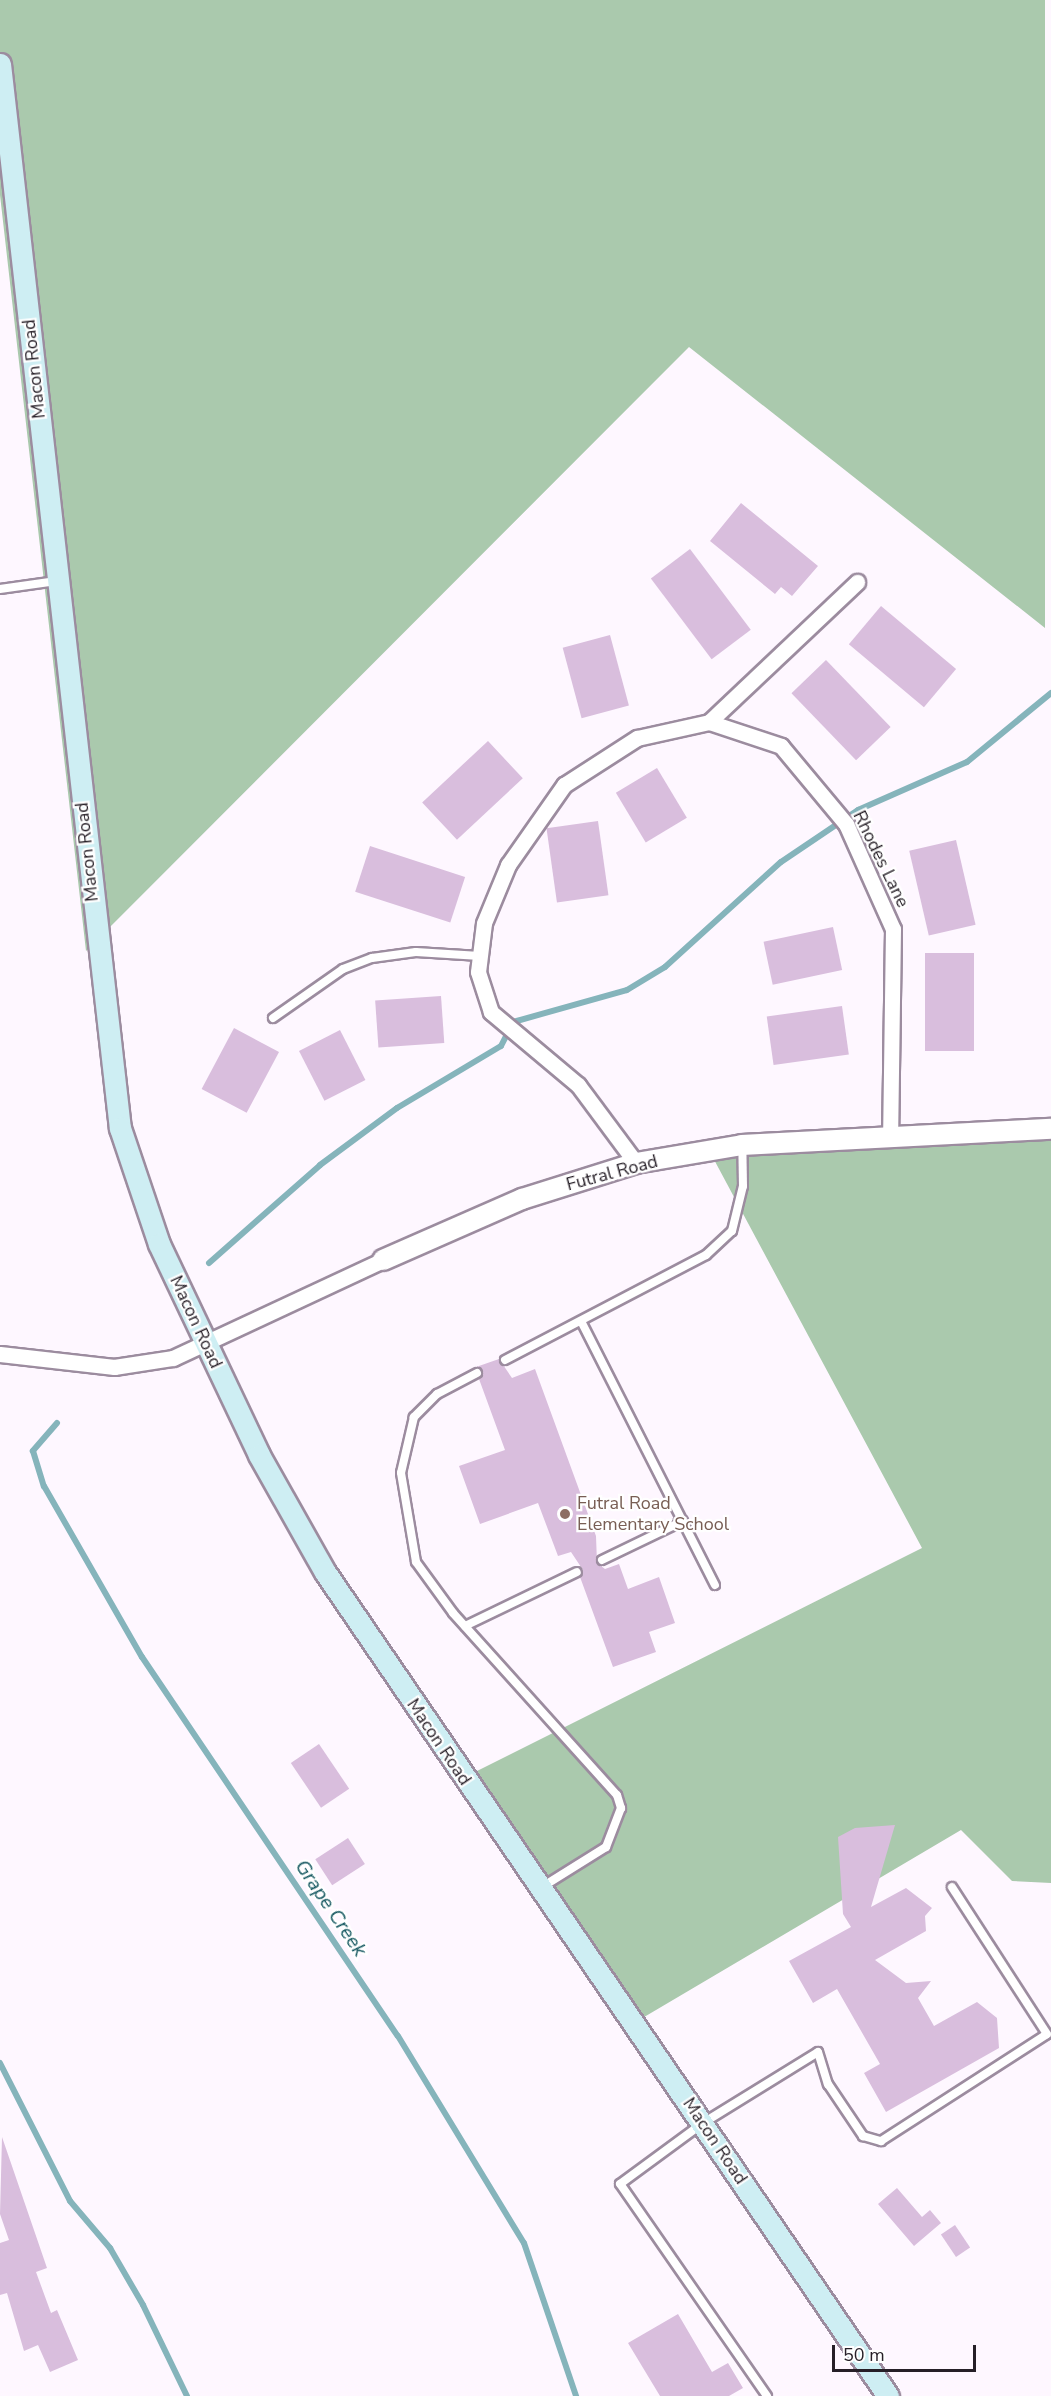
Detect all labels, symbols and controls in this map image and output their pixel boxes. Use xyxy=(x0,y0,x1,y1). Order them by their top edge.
street label: Macon Road xyxy=(18,318,50,420)
street label: Macon Road xyxy=(71,801,103,903)
street label: Rhodes Lane xyxy=(848,807,914,911)
street label: Futral Road xyxy=(564,1150,660,1196)
street label: Macon Road xyxy=(165,1272,227,1372)
place label: Futral Road Elementary School xyxy=(577,1493,729,1536)
marker: Futral Road Elementary School xyxy=(558,1507,572,1521)
street label: Macon Road xyxy=(402,1695,476,1789)
water label: Grape Creek xyxy=(290,1855,372,1961)
street label: Macon Road xyxy=(678,2094,752,2188)
scale bar xyxy=(835,2333,979,2371)
text: 50 m xyxy=(843,2343,885,2367)

